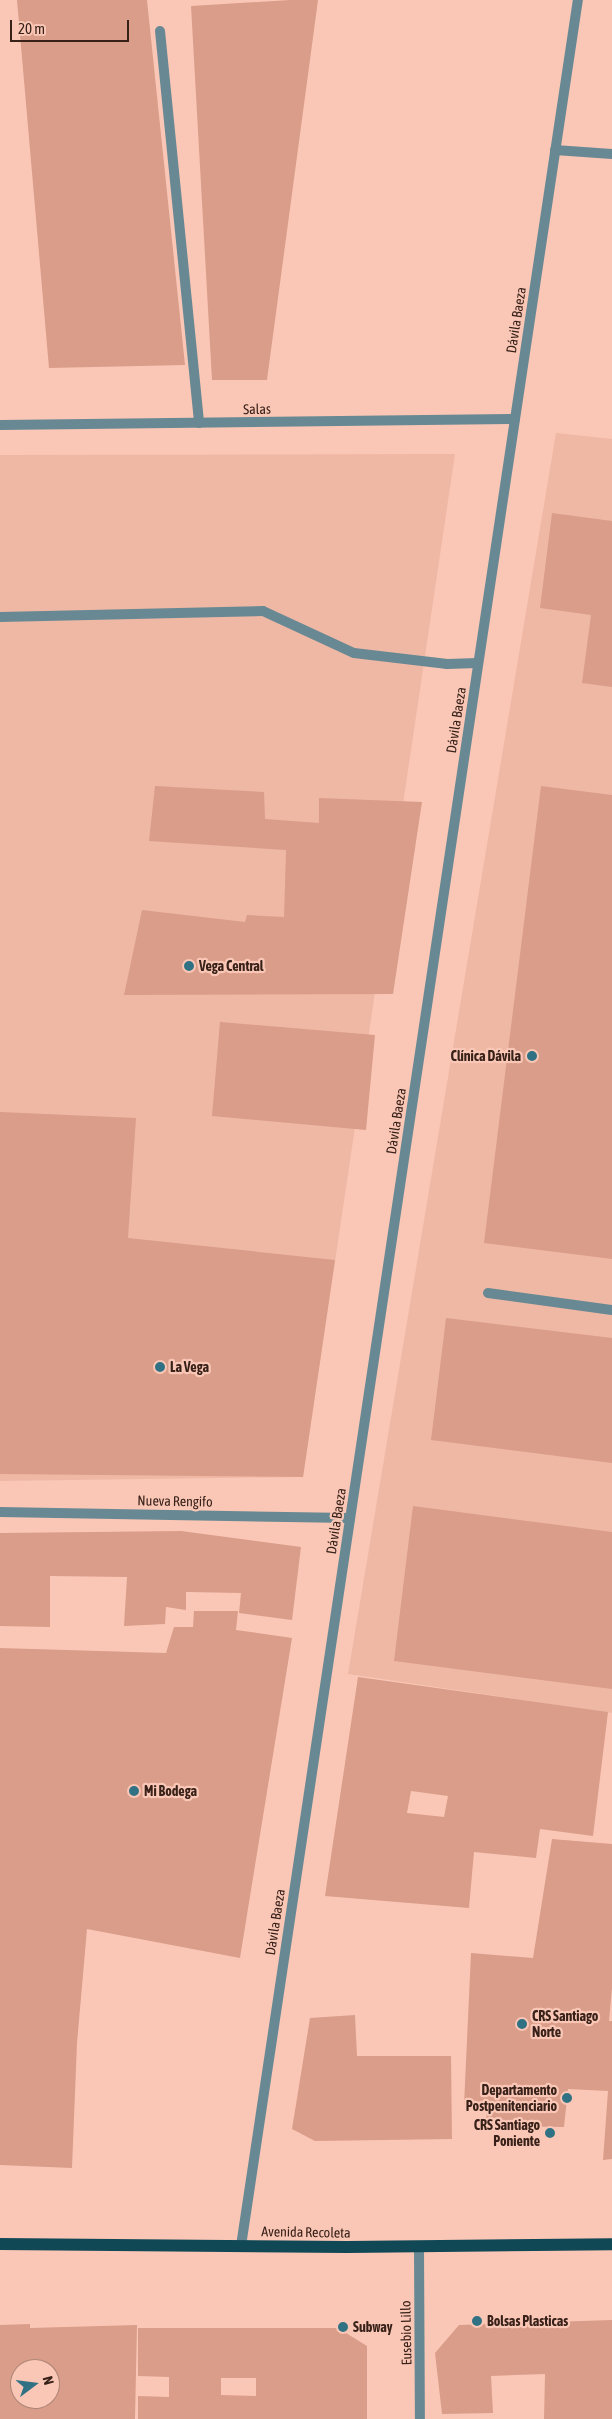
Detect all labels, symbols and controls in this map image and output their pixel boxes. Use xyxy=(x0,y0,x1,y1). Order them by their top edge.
scale bar xyxy=(12,10,131,42)
text: 20 m xyxy=(18,20,45,37)
street label: Dávila Baeza xyxy=(502,286,530,354)
street label: Salas xyxy=(243,400,271,418)
street label: Dávila Baeza xyxy=(442,686,470,754)
place label: Vega Central xyxy=(199,958,264,974)
marker: Vega Central xyxy=(183,960,195,972)
place label: Clínica Dávila xyxy=(451,1048,521,1064)
marker: Clínica Dávila xyxy=(525,1049,539,1063)
street label: Dávila Baeza xyxy=(382,1087,410,1155)
place label: La Vega xyxy=(170,1359,209,1375)
marker: La Vega xyxy=(154,1361,166,1373)
street label: Dávila Baeza xyxy=(322,1487,350,1555)
street label: Nueva Rengifo xyxy=(137,1492,213,1510)
place label: Mi Bodega xyxy=(144,1783,197,1799)
marker: Mi Bodega xyxy=(128,1785,140,1797)
street label: Dávila Baeza xyxy=(261,1888,289,1956)
place label: CRS Santiago Norte xyxy=(532,2008,598,2040)
marker: CRS Santiago Norte xyxy=(516,2018,528,2030)
place label: Departamento Postpenitenciario xyxy=(466,2082,557,2114)
marker: Departamento Postpenitenciario xyxy=(561,2092,573,2104)
place label: CRS Santiago Poniente xyxy=(474,2117,540,2150)
marker: CRS Santiago Poniente xyxy=(544,2127,556,2139)
street label: Avenida Recoleta xyxy=(261,2223,351,2241)
street label: Eusebio Lillo xyxy=(397,2300,415,2366)
place label: Bolsas Plasticas xyxy=(487,2313,568,2329)
marker: Bolsas Plasticas xyxy=(471,2315,483,2327)
place label: Subway xyxy=(353,2319,393,2335)
marker: Subway xyxy=(337,2321,349,2333)
north arrow xyxy=(10,2359,60,2409)
text: N xyxy=(40,2374,57,2386)

